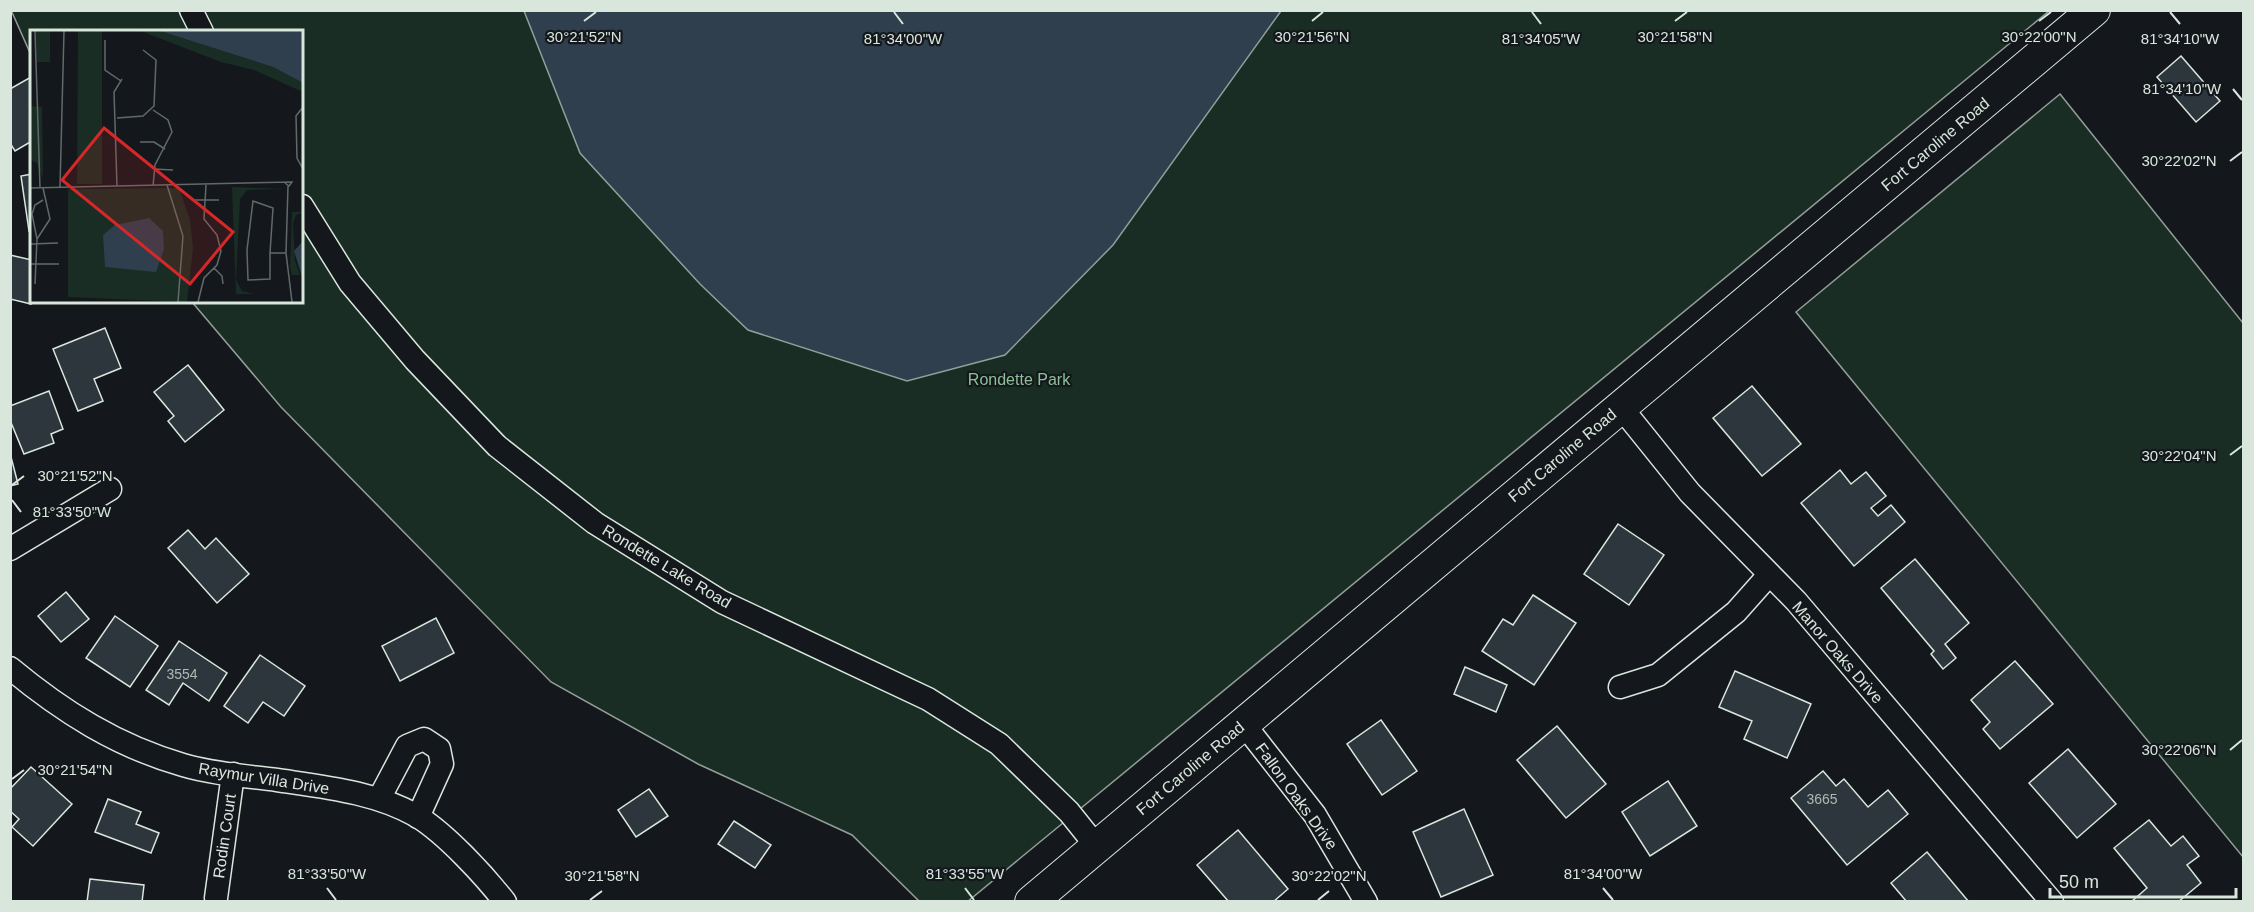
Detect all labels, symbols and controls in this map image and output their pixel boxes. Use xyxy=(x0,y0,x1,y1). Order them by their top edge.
text: 30°21'52"N xyxy=(546,28,622,45)
text: 30°21'56"N xyxy=(1274,28,1350,45)
text: 30°21'58"N xyxy=(1637,28,1713,45)
text: 30°22'00"N xyxy=(2001,28,2077,45)
inset map xyxy=(30,30,303,303)
text: 81°34'00"W xyxy=(864,30,943,47)
text: 81°34'05"W xyxy=(1502,30,1581,47)
text: 81°34'10"W xyxy=(2141,30,2220,47)
text: 81°34'10"W xyxy=(2143,80,2222,97)
street label: Fort Caroline Road xyxy=(1878,94,1993,194)
text: 30°22'02"N xyxy=(2141,152,2217,169)
park label: Rondette Park xyxy=(968,371,1071,388)
street label: Fort Caroline Road xyxy=(1505,405,1620,505)
text: 30°22'04"N xyxy=(2141,447,2217,464)
text: 30°21'52"N xyxy=(37,467,113,484)
text: 81°33'50"W xyxy=(33,503,112,520)
street label: Rondette Lake Road xyxy=(599,521,734,612)
street label: Manor Oaks Drive xyxy=(1789,598,1886,707)
house number: 3554 xyxy=(166,666,198,682)
street label: Fort Caroline Road xyxy=(1133,718,1248,818)
street label: Fallon Oaks Drive xyxy=(1252,740,1341,853)
text: 30°22'06"N xyxy=(2141,741,2217,758)
street label: Raymur Villa Drive xyxy=(197,760,331,797)
text: 30°21'54"N xyxy=(37,761,113,778)
house number: 3665 xyxy=(1806,791,1838,807)
street label: Rodin Court xyxy=(210,792,239,880)
scale bar xyxy=(2050,861,2236,899)
text: 81°33'50"W xyxy=(288,865,367,882)
text: 81°33'55"W xyxy=(926,865,1005,882)
text: 81°34'00"W xyxy=(1564,865,1643,882)
text: 30°21'58"N xyxy=(564,867,640,884)
text: 30°22'02"N xyxy=(1291,867,1367,884)
text: 50 m xyxy=(2059,872,2099,892)

